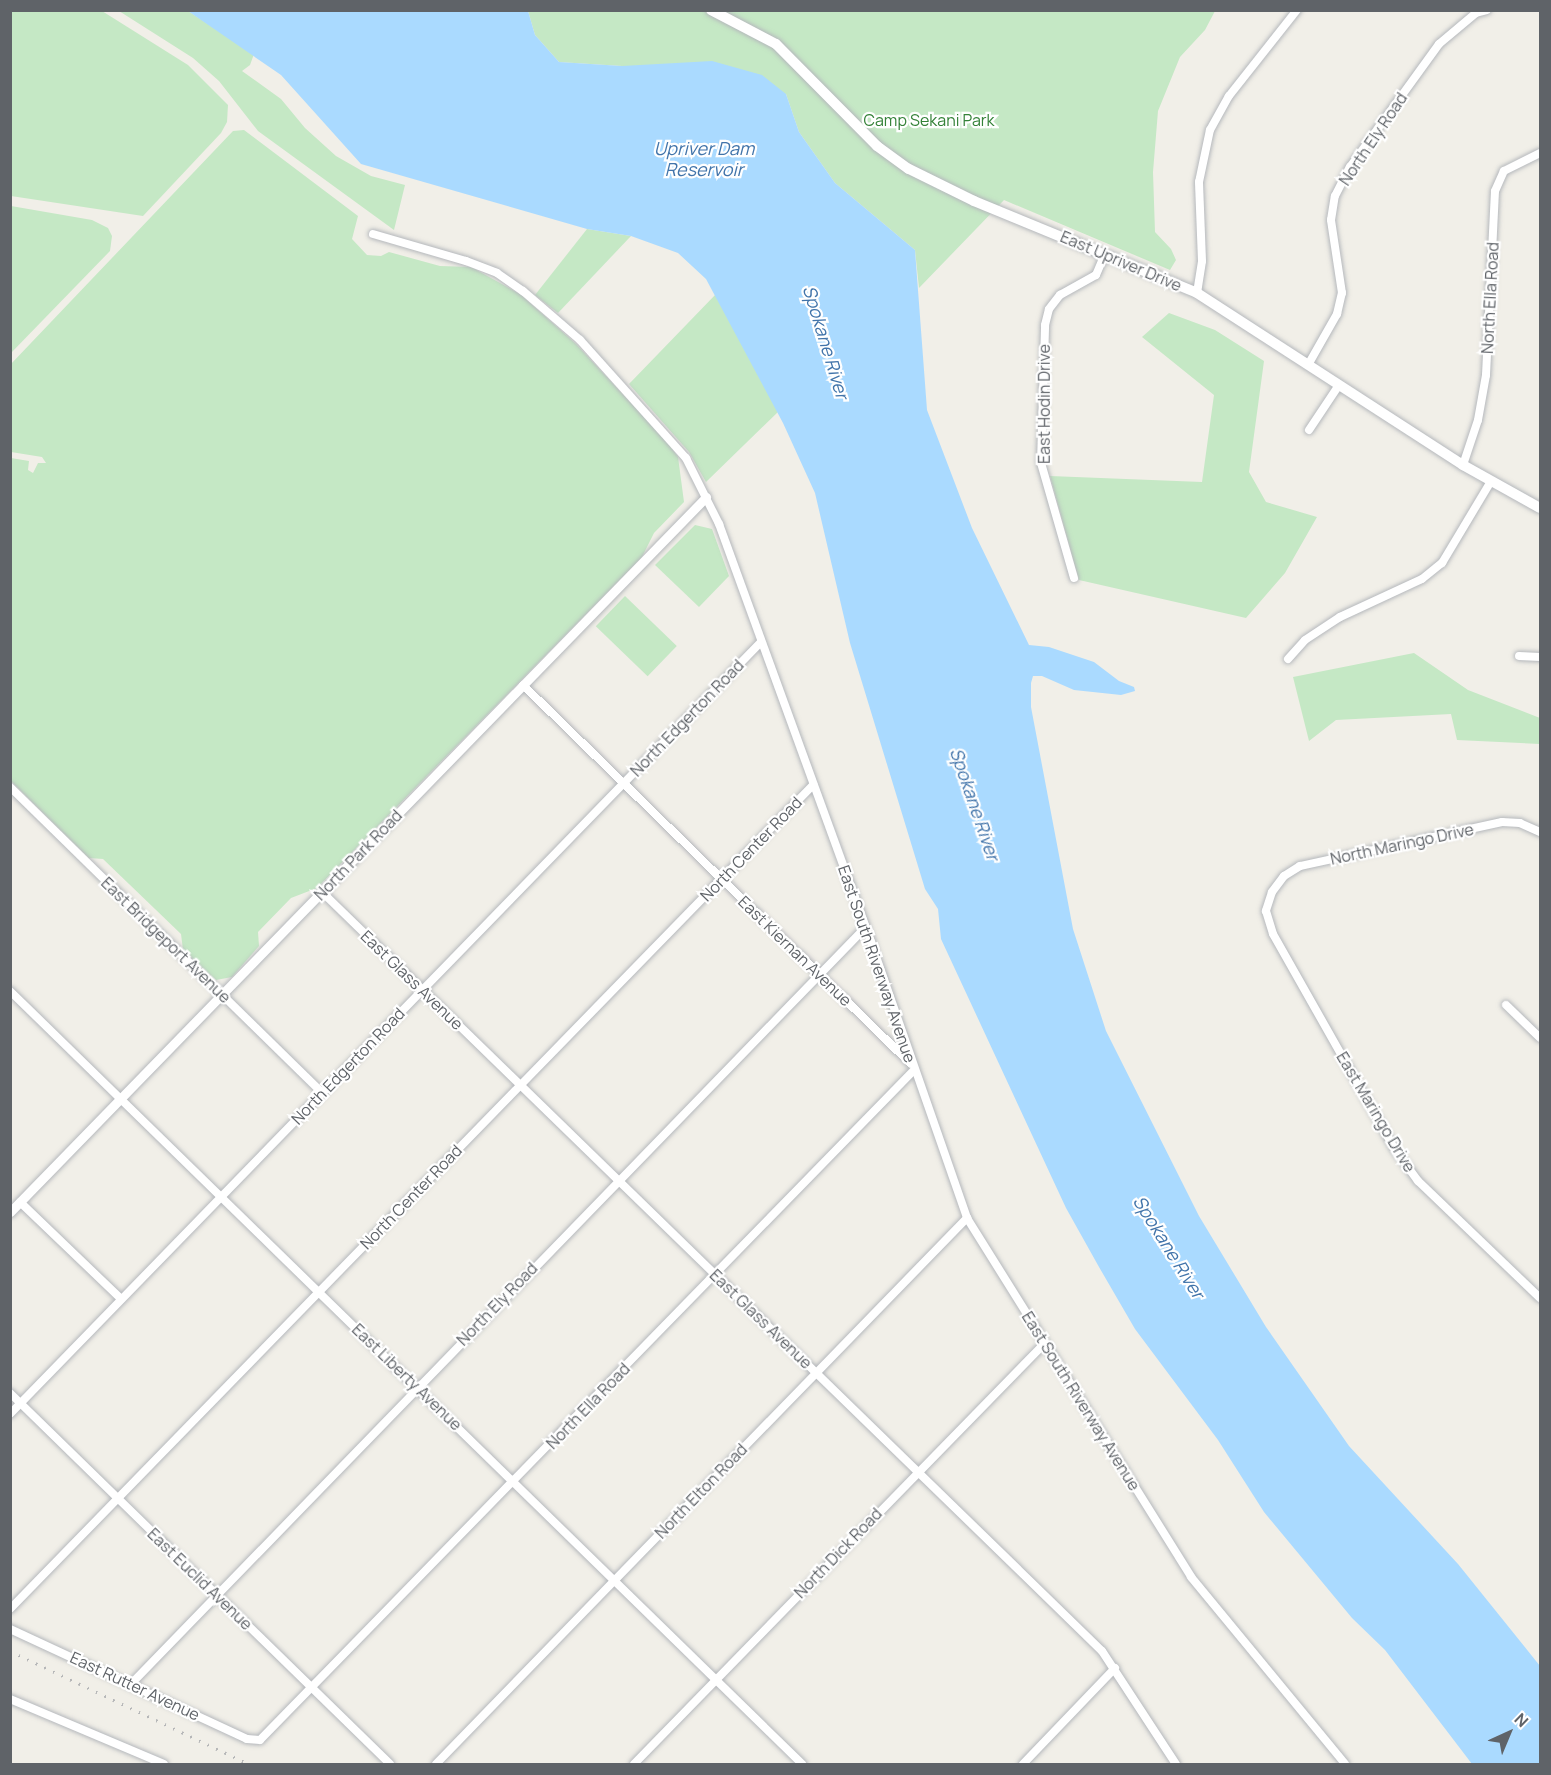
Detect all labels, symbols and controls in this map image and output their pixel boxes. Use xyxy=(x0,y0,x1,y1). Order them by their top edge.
street label: North Ely Road xyxy=(1335,89,1411,189)
park label: Camp Sekani Park xyxy=(864,110,994,130)
water label: Upriver Dam Reservoir xyxy=(654,138,754,180)
street label: East Upriver Drive xyxy=(1058,227,1184,295)
street label: North Ella Road xyxy=(1477,242,1503,354)
water label: Spokane River xyxy=(799,283,853,401)
street label: East Hodin Drive xyxy=(1034,344,1054,464)
street label: North Edgerton Road xyxy=(626,656,748,780)
water label: Spokane River xyxy=(946,745,1004,863)
street label: North Center Road xyxy=(696,793,806,905)
street label: North Park Road xyxy=(310,806,406,904)
street label: North Maringo Drive xyxy=(1329,819,1475,869)
street label: East South Riverway Avenue xyxy=(834,863,920,1065)
street label: East Bridgeport Avenue xyxy=(97,873,235,1007)
street label: East Kiernan Avenue xyxy=(734,892,856,1010)
street label: East Glass Avenue xyxy=(357,926,467,1034)
street label: North Edgerton Road xyxy=(287,1004,409,1128)
street label: East Maringo Drive xyxy=(1333,1048,1419,1176)
street label: North Center Road xyxy=(356,1141,466,1253)
water label: Spokane River xyxy=(1129,1191,1209,1303)
street label: North Ely Road xyxy=(453,1259,541,1349)
street label: East Glass Avenue xyxy=(706,1265,816,1373)
street label: East South Riverway Avenue xyxy=(1018,1308,1144,1494)
street label: East Liberty Avenue xyxy=(348,1320,466,1434)
street label: North Ella Road xyxy=(542,1359,634,1453)
street label: North Elton Road xyxy=(651,1440,751,1542)
street label: North Dick Road xyxy=(790,1504,886,1602)
street label: East Euclid Avenue xyxy=(144,1524,256,1634)
street label: East Rutter Avenue xyxy=(67,1648,203,1724)
north arrow xyxy=(1479,1703,1539,1763)
text: N xyxy=(1510,1708,1533,1732)

